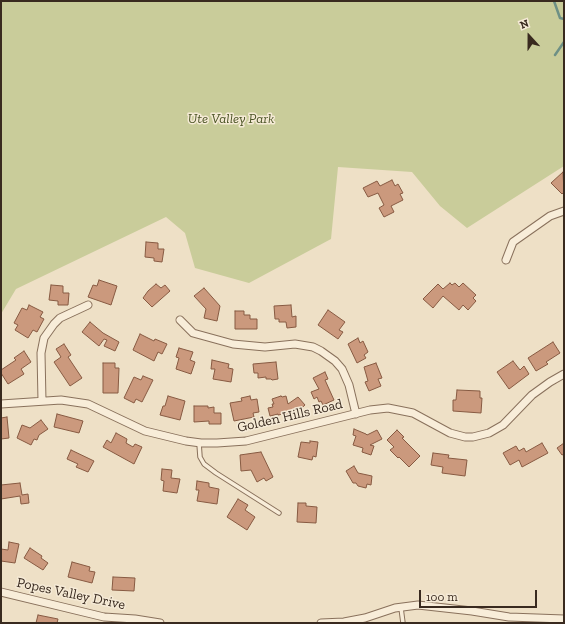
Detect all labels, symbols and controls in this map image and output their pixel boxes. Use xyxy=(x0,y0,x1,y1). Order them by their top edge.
north arrow xyxy=(509,16,549,56)
text: N xyxy=(518,17,531,32)
park label: Ute Valley Park xyxy=(188,111,274,127)
street label: Golden Hills Road xyxy=(236,396,344,436)
street label: Popes Valley Drive xyxy=(15,574,127,614)
scale bar xyxy=(421,582,539,608)
text: 100 m xyxy=(426,590,458,604)

